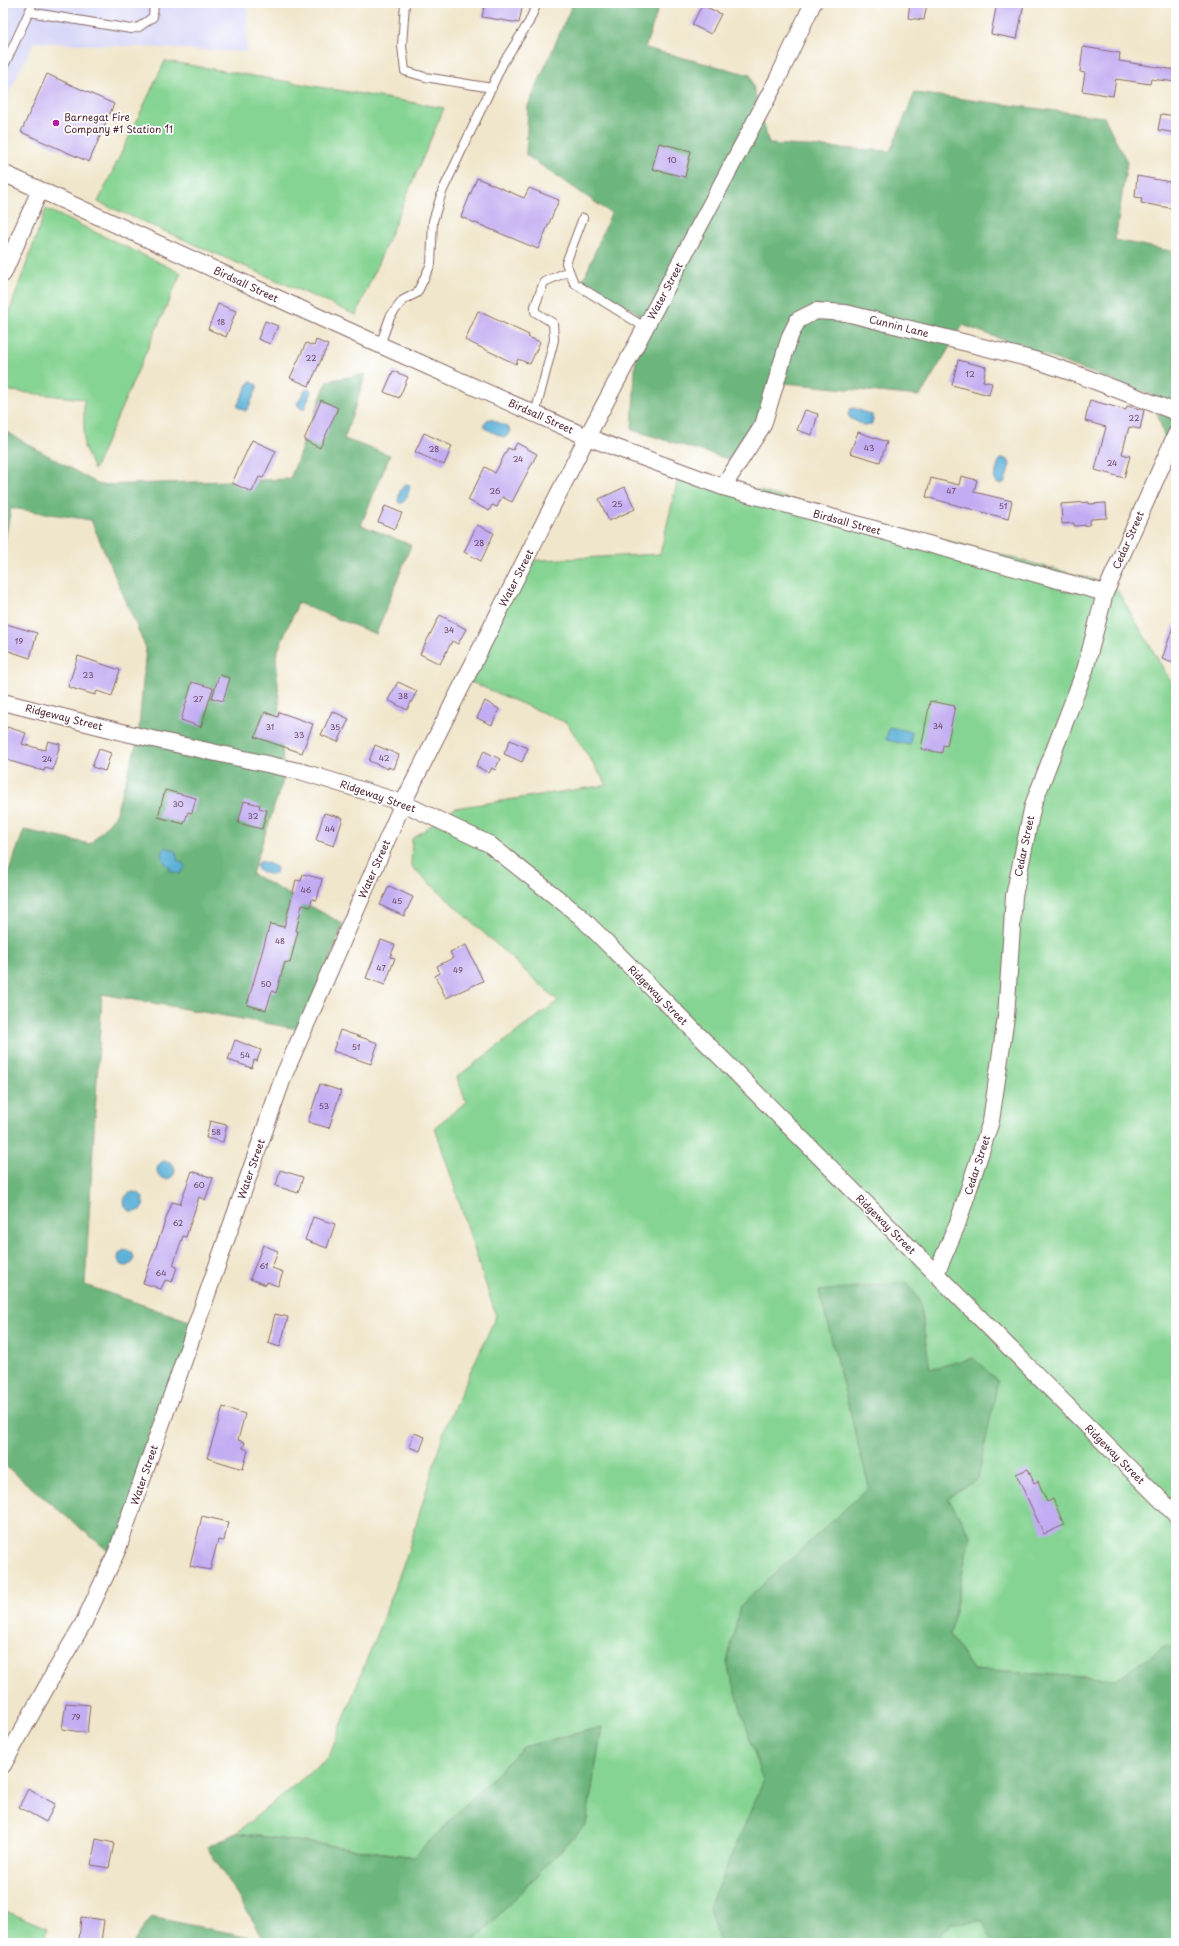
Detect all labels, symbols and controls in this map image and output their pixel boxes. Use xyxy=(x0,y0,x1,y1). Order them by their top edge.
place label: Barnegat Fire Company #1 Station 11 xyxy=(64,109,173,136)
marker: Barnegat Fire Company #1 Station 11 xyxy=(51,118,61,128)
house number: 10 xyxy=(667,154,677,166)
street label: Water Street xyxy=(643,260,686,322)
street label: Birdsall Street xyxy=(212,262,281,305)
street label: Cunnin Lane xyxy=(868,311,931,340)
house number: 18 xyxy=(217,316,225,328)
house number: 22 xyxy=(306,352,316,364)
house number: 12 xyxy=(965,368,975,380)
street label: Birdsall Street xyxy=(506,395,576,437)
house number: 22 xyxy=(1129,412,1139,424)
house number: 43 xyxy=(864,442,874,454)
house number: 28 xyxy=(429,443,439,455)
house number: 24 xyxy=(513,453,523,465)
house number: 24 xyxy=(1107,457,1117,469)
house number: 26 xyxy=(490,485,501,497)
house number: 47 xyxy=(946,485,956,497)
house number: 25 xyxy=(612,498,622,510)
house number: 51 xyxy=(999,500,1008,512)
street label: Birdsall Street xyxy=(812,505,883,538)
street label: Cedar Street xyxy=(1108,508,1147,571)
house number: 28 xyxy=(474,537,484,549)
street label: Water Street xyxy=(495,546,536,609)
house number: 34 xyxy=(444,624,454,636)
house number: 19 xyxy=(15,635,23,647)
house number: 23 xyxy=(83,669,93,681)
house number: 38 xyxy=(398,690,408,702)
house number: 27 xyxy=(193,693,203,705)
street label: Ridgeway Street xyxy=(24,700,104,733)
house number: 34 xyxy=(933,720,943,732)
house number: 31 xyxy=(266,721,274,733)
house number: 35 xyxy=(330,721,340,733)
house number: 33 xyxy=(294,729,304,741)
house number: 42 xyxy=(379,752,390,764)
house number: 24 xyxy=(42,753,52,765)
street label: Ridgeway Street xyxy=(338,776,418,815)
house number: 30 xyxy=(172,798,184,810)
house number: 32 xyxy=(248,810,259,822)
street label: Cedar Street xyxy=(1010,814,1037,878)
house number: 44 xyxy=(325,823,335,835)
street label: Water Street xyxy=(354,837,393,900)
house number: 46 xyxy=(301,884,312,896)
house number: 45 xyxy=(392,895,402,907)
house number: 48 xyxy=(275,935,285,947)
street label: Ridgeway Street xyxy=(625,961,692,1028)
house number: 47 xyxy=(376,962,386,974)
house number: 49 xyxy=(453,964,463,976)
house number: 50 xyxy=(261,978,272,990)
house number: 51 xyxy=(352,1041,361,1053)
house number: 54 xyxy=(240,1049,250,1061)
house number: 53 xyxy=(319,1100,329,1112)
house number: 58 xyxy=(211,1126,221,1138)
street label: Cedar Street xyxy=(960,1133,993,1197)
street label: Water Street xyxy=(233,1137,268,1201)
house number: 60 xyxy=(193,1179,205,1191)
street label: Ridgeway Street xyxy=(853,1190,920,1257)
house number: 62 xyxy=(173,1217,183,1229)
house number: 61 xyxy=(260,1260,269,1272)
house number: 64 xyxy=(156,1267,166,1279)
street label: Ridgeway Street xyxy=(1082,1420,1149,1487)
street label: Water Street xyxy=(126,1443,161,1507)
house number: 79 xyxy=(71,1711,81,1723)

